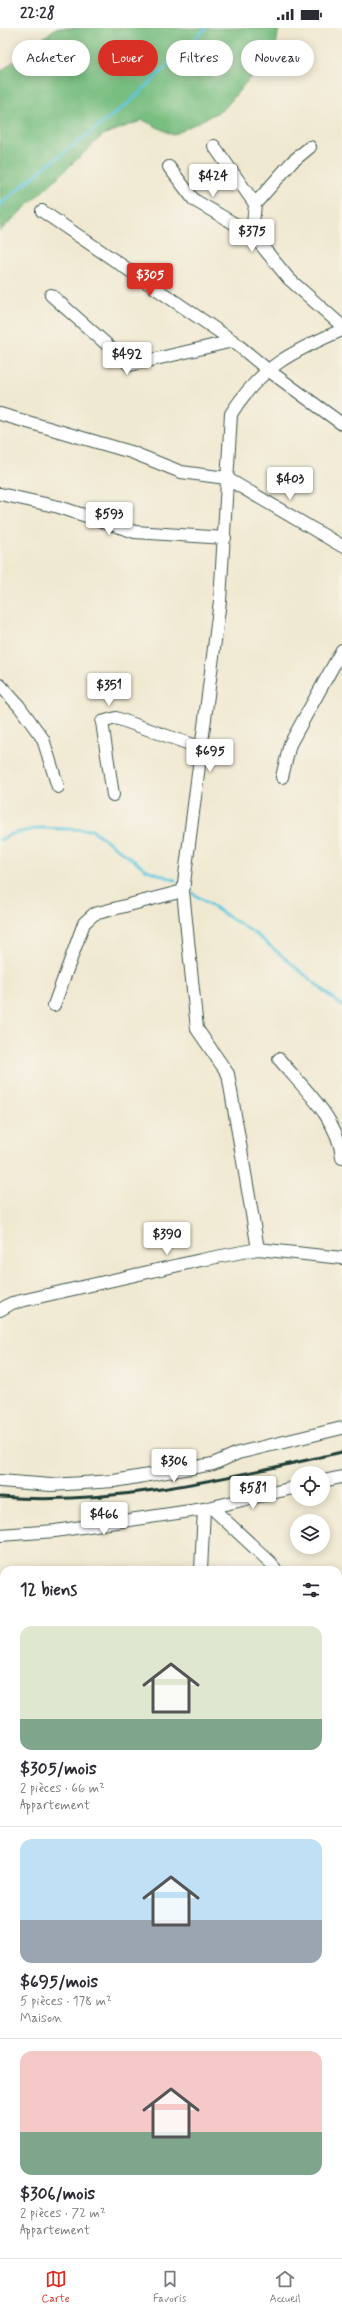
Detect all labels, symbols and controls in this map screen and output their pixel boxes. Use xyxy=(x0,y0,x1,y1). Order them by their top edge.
text: 22:28 xyxy=(20,4,55,24)
chip: Acheter xyxy=(12,40,90,76)
chip: Louer xyxy=(98,40,158,76)
chip: Filtres xyxy=(166,40,233,76)
chip: Nouveau xyxy=(241,40,314,76)
pin: $424 xyxy=(189,164,237,198)
text: $424 xyxy=(198,168,228,185)
pin: $375 xyxy=(228,219,276,253)
text: $375 xyxy=(238,223,266,240)
pin: $305 xyxy=(126,263,174,297)
text: $305 xyxy=(136,267,164,284)
pin: $492 xyxy=(103,342,151,376)
text: $492 xyxy=(112,346,142,363)
pin: $403 xyxy=(266,467,314,501)
text: $403 xyxy=(276,471,304,488)
pin: $593 xyxy=(85,502,133,536)
text: $593 xyxy=(95,506,123,523)
pin: $351 xyxy=(85,673,133,707)
text: $351 xyxy=(96,677,122,694)
pin: $695 xyxy=(186,739,234,773)
text: $695 xyxy=(195,743,225,760)
pin: $390 xyxy=(143,1222,191,1256)
text: $390 xyxy=(152,1226,182,1243)
pin: $306 xyxy=(150,1449,198,1483)
text: $306 xyxy=(160,1453,188,1470)
map controls xyxy=(290,1466,330,1554)
button: locate xyxy=(290,1466,330,1506)
pin: $581 xyxy=(229,1476,277,1510)
text: $581 xyxy=(239,1480,267,1497)
pin: $466 xyxy=(80,1502,128,1536)
text: $466 xyxy=(90,1506,118,1523)
button: layers xyxy=(290,1514,330,1554)
text: 12 biens xyxy=(20,1579,77,1601)
icon: filters xyxy=(300,1579,322,1601)
icon: home xyxy=(135,1652,207,1724)
text: $305/mois xyxy=(20,1758,97,1780)
text: 2 pièces · 66 m² xyxy=(20,1780,105,1797)
text: Appartement xyxy=(20,1797,90,1814)
icon: home xyxy=(135,1865,207,1937)
text: $695/mois xyxy=(20,1971,98,1993)
text: 5 pièces · 178 m² xyxy=(20,1993,112,2010)
text: Maison xyxy=(20,2010,62,2027)
icon: home xyxy=(135,2077,207,2149)
text: $306/mois xyxy=(20,2183,95,2205)
text: 2 pièces · 72 m² xyxy=(20,2205,106,2222)
text: Appartement xyxy=(20,2222,90,2239)
tab: Carte xyxy=(42,2268,70,2306)
tab: Favoris xyxy=(153,2268,186,2306)
tab: Accueil xyxy=(269,2268,300,2306)

